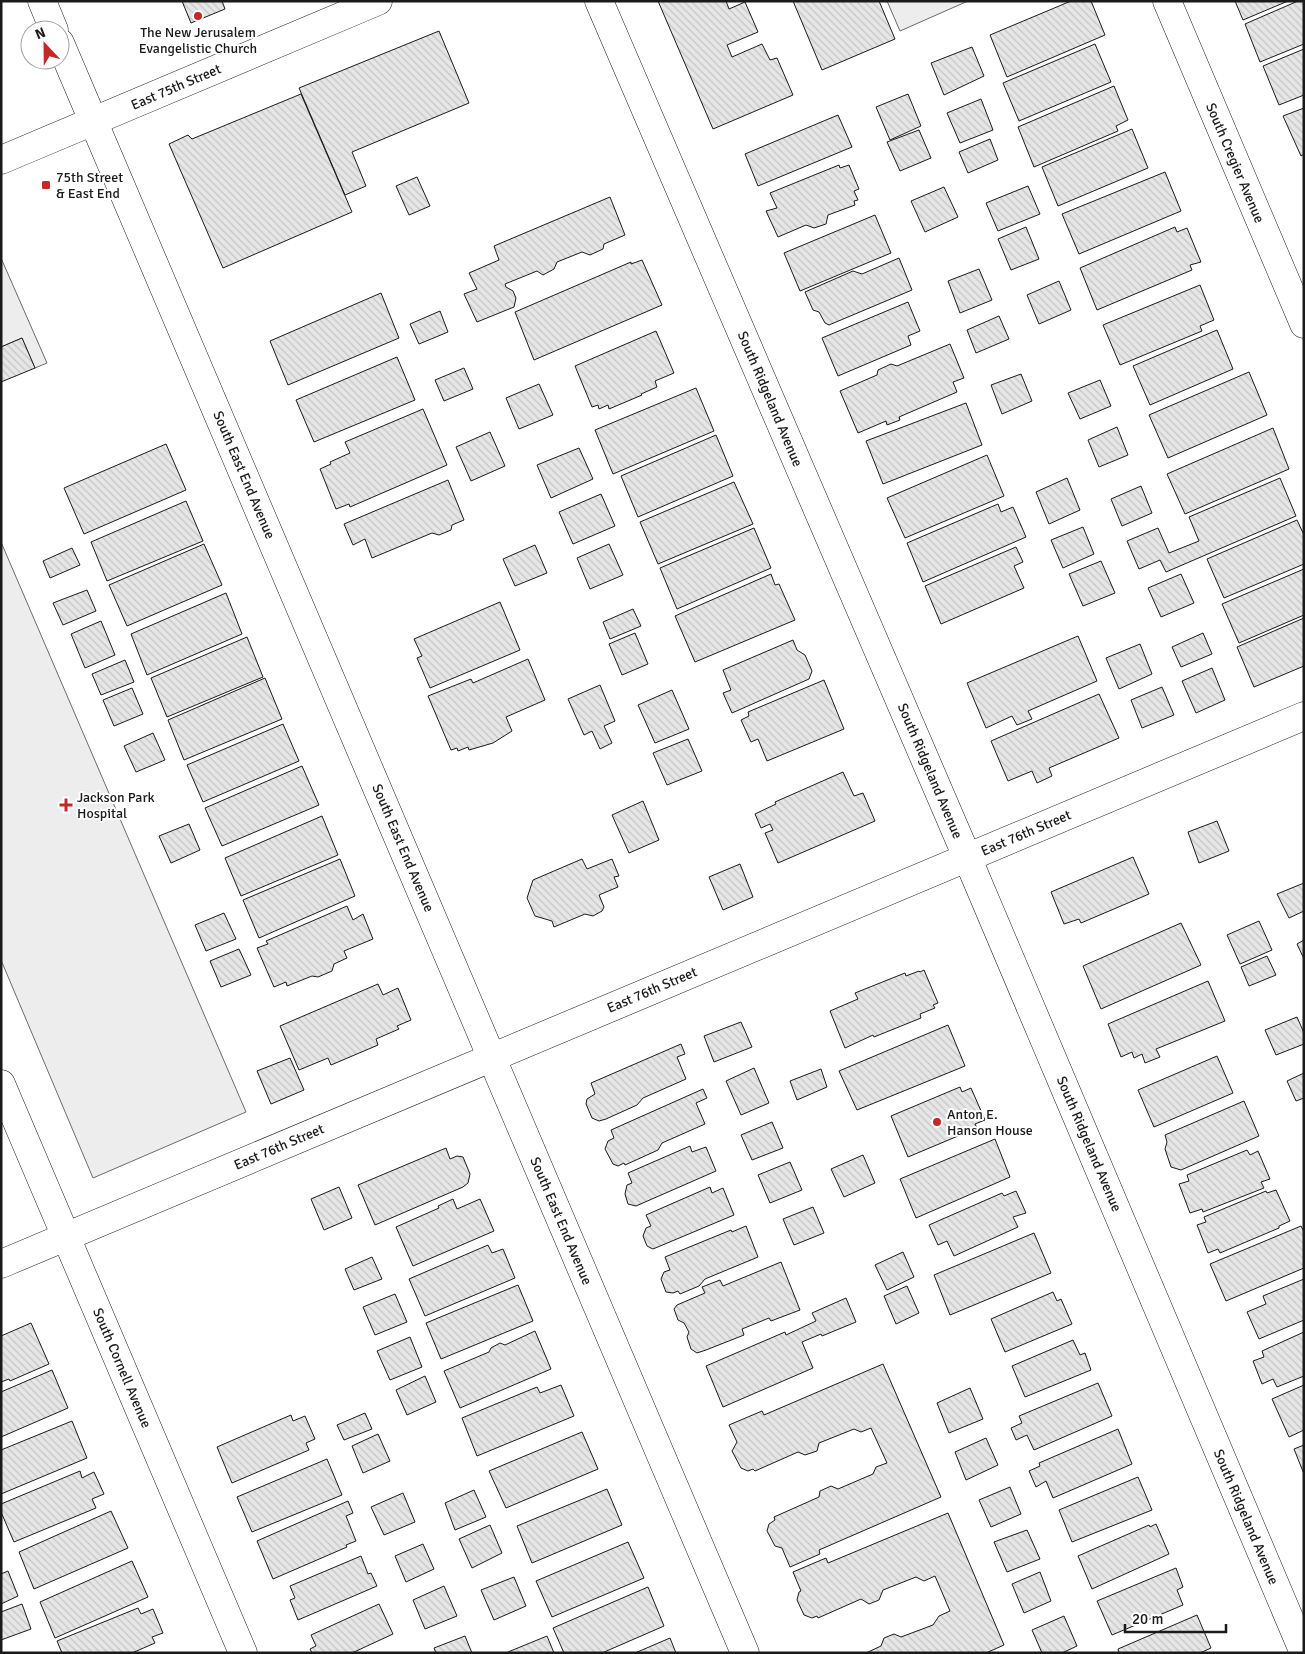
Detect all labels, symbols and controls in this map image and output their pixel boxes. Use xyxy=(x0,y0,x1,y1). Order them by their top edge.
marker: The New Jerusalem Evangelistic Church xyxy=(192,10,204,22)
north arrow xyxy=(20,20,70,70)
text: N xyxy=(33,24,48,43)
place label: The New Jerusalem Evangelistic Church xyxy=(139,24,257,57)
street label: East 75th Street xyxy=(128,60,224,114)
street label: South Cregier Avenue xyxy=(1202,100,1268,226)
place label: 75th Street & East End xyxy=(56,169,123,202)
marker: 75th Street & East End xyxy=(40,179,52,191)
street label: South Ridgeland Avenue xyxy=(734,329,806,469)
street label: South East End Avenue xyxy=(209,409,279,541)
street label: South Ridgeland Avenue xyxy=(894,701,966,841)
street label: South East End Avenue xyxy=(368,782,438,914)
place label: Jackson Park Hospital xyxy=(77,789,155,822)
marker: Jackson Park Hospital xyxy=(59,798,73,812)
street label: East 76th Street xyxy=(978,806,1074,860)
street label: East 76th Street xyxy=(604,963,700,1017)
street label: South Ridgeland Avenue xyxy=(1053,1074,1125,1214)
place label: Anton E. Hanson House xyxy=(947,1106,1033,1139)
marker: Anton E. Hanson House xyxy=(931,1116,943,1128)
street label: East 76th Street xyxy=(231,1120,327,1174)
street label: South East End Avenue xyxy=(526,1155,596,1287)
street label: South Cornell Avenue xyxy=(89,1305,155,1431)
street label: South Ridgeland Avenue xyxy=(1210,1447,1282,1587)
scale bar xyxy=(1125,1602,1226,1634)
text: 20 m xyxy=(1132,1610,1163,1628)

